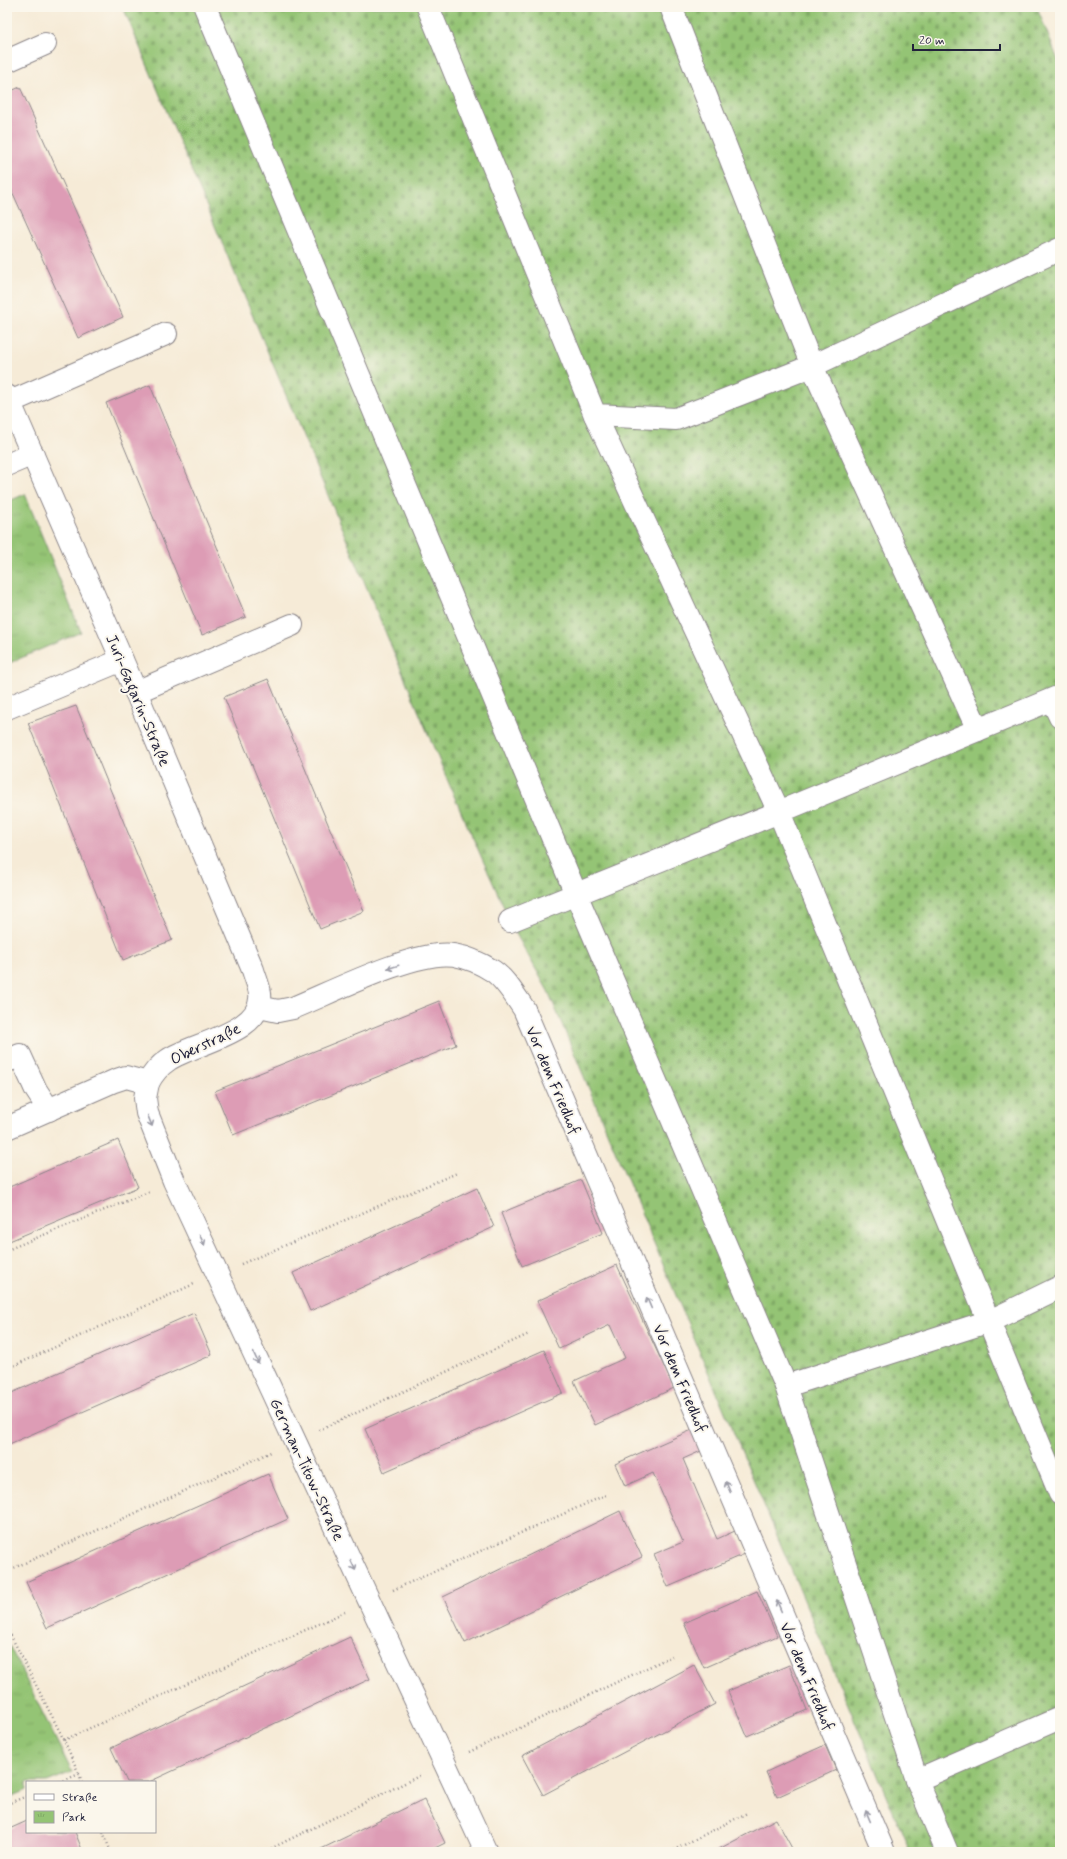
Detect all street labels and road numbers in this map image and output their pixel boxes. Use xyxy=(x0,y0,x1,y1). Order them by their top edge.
street label: Juri-Gagarin-Straße xyxy=(99,631,175,770)
street label: Oberstraße xyxy=(167,1018,244,1070)
street label: Vor dem Friedhof xyxy=(520,1023,585,1138)
street label: Vor dem Friedhof xyxy=(647,1321,712,1436)
street label: German-Titow-Straße xyxy=(264,1395,349,1544)
street label: Vor dem Friedhof xyxy=(774,1619,839,1734)

